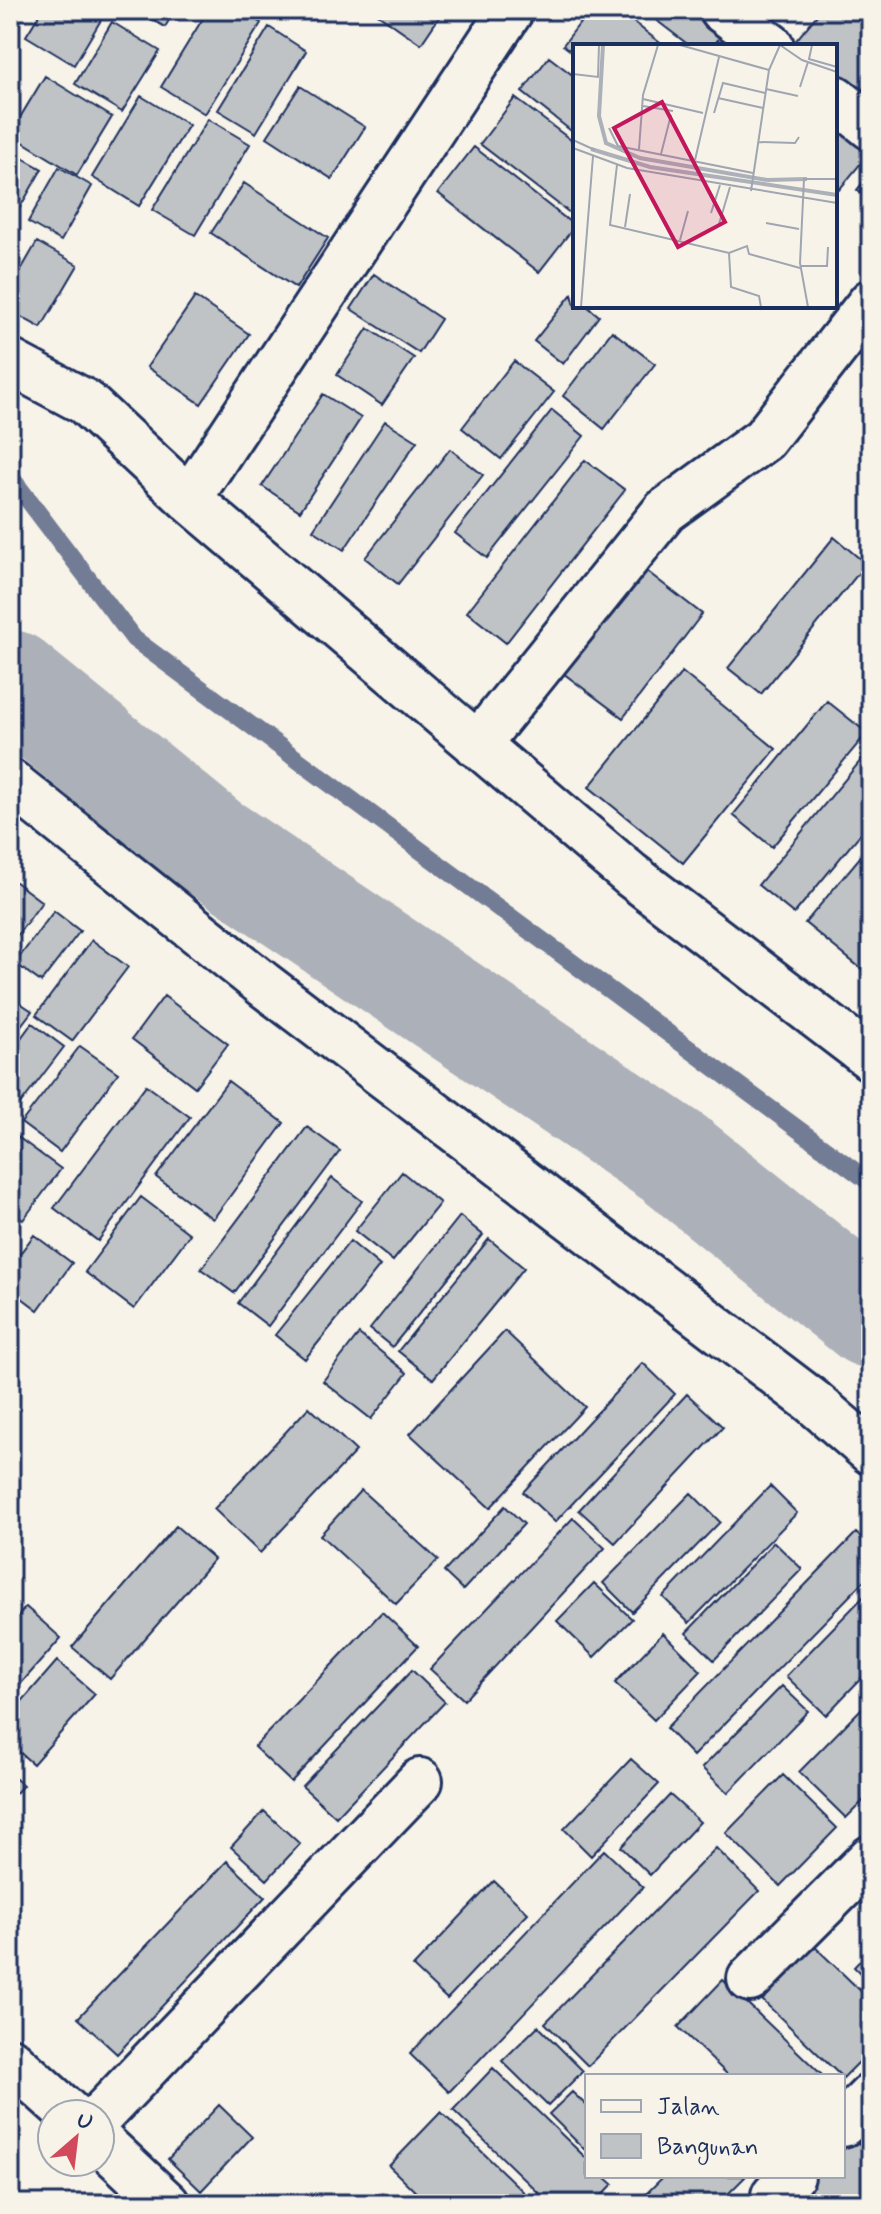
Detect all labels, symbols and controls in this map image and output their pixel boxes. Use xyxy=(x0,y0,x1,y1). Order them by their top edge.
inset map xyxy=(573,44,837,308)
legend xyxy=(585,2074,845,2178)
text: Jalan xyxy=(657,2092,720,2123)
north arrow xyxy=(36,2098,116,2178)
text: U xyxy=(72,2106,97,2138)
text: Bangunan xyxy=(657,2132,758,2165)

